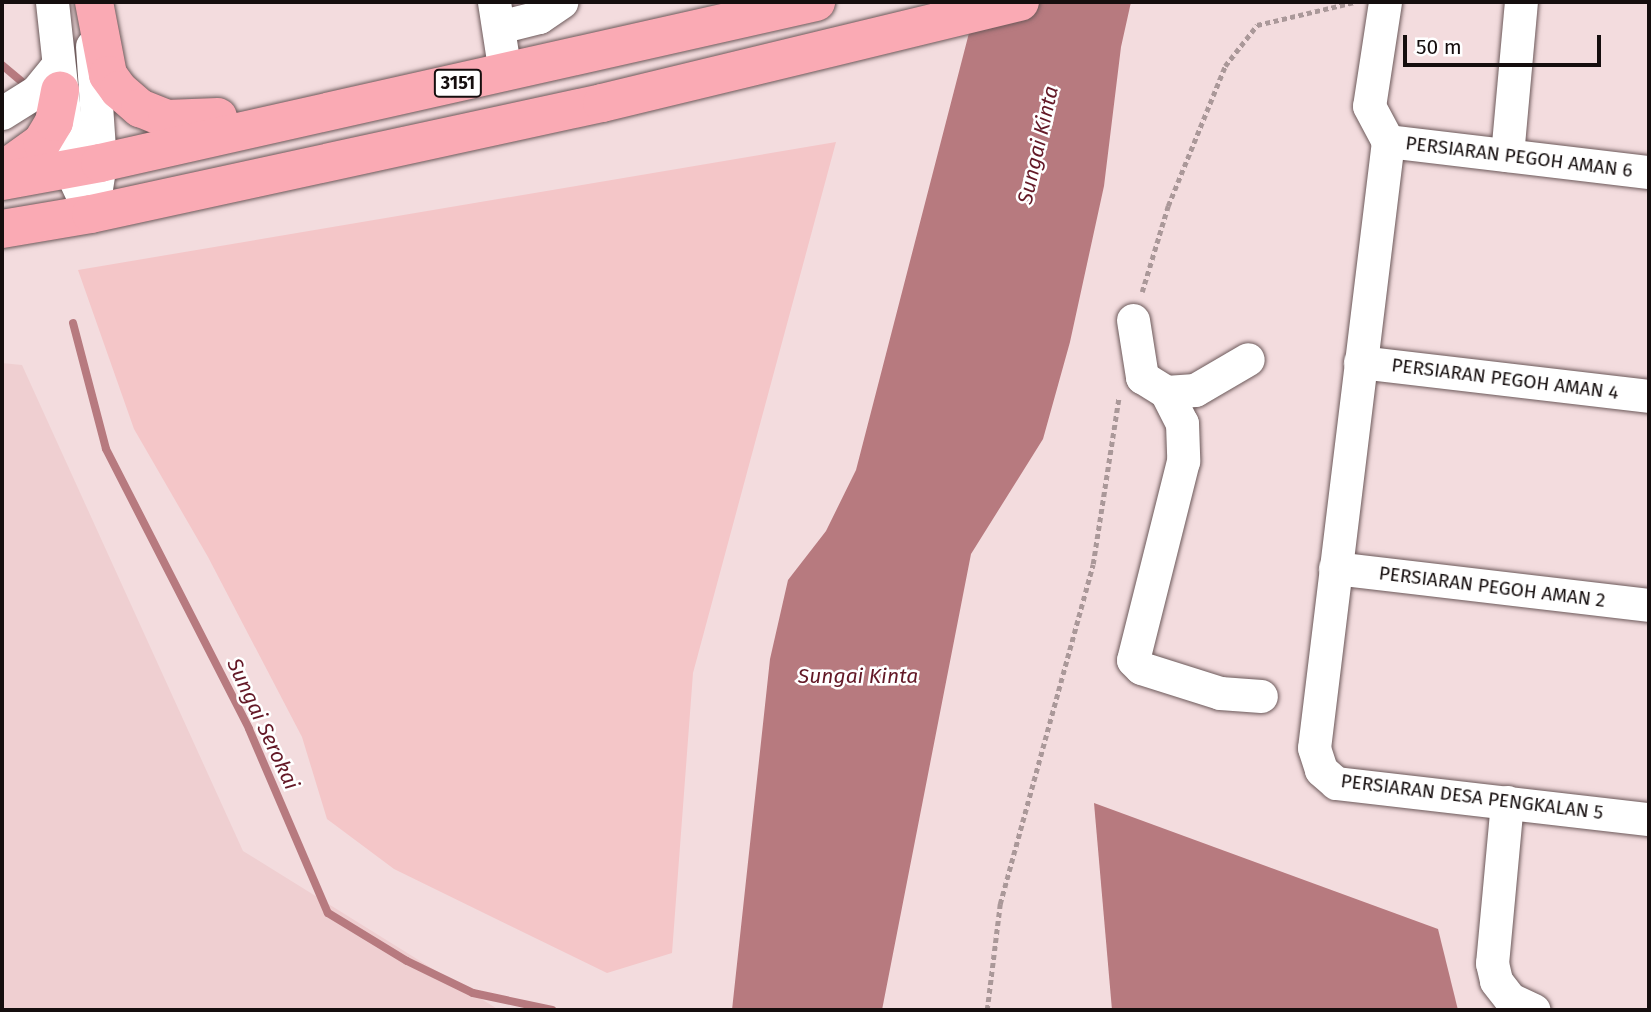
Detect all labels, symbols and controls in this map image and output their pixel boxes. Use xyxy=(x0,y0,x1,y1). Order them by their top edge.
scale bar xyxy=(1406,21,1604,65)
text: 50 m xyxy=(1416,34,1462,60)
road number: 3151 xyxy=(434,68,482,98)
water label: Sungai Kinta xyxy=(1012,84,1064,206)
street label: PERSIARAN PEGOH AMAN 6 xyxy=(1404,132,1634,182)
street label: PERSIARAN PEGOH AMAN 4 xyxy=(1390,354,1620,404)
street label: PERSIARAN PEGOH AMAN 2 xyxy=(1378,562,1606,612)
water label: Sungai Serokai xyxy=(222,654,304,794)
water label: Sungai Kinta xyxy=(798,663,918,689)
street label: PERSIARAN DESA PENGKALAN 5 xyxy=(1339,770,1605,824)

